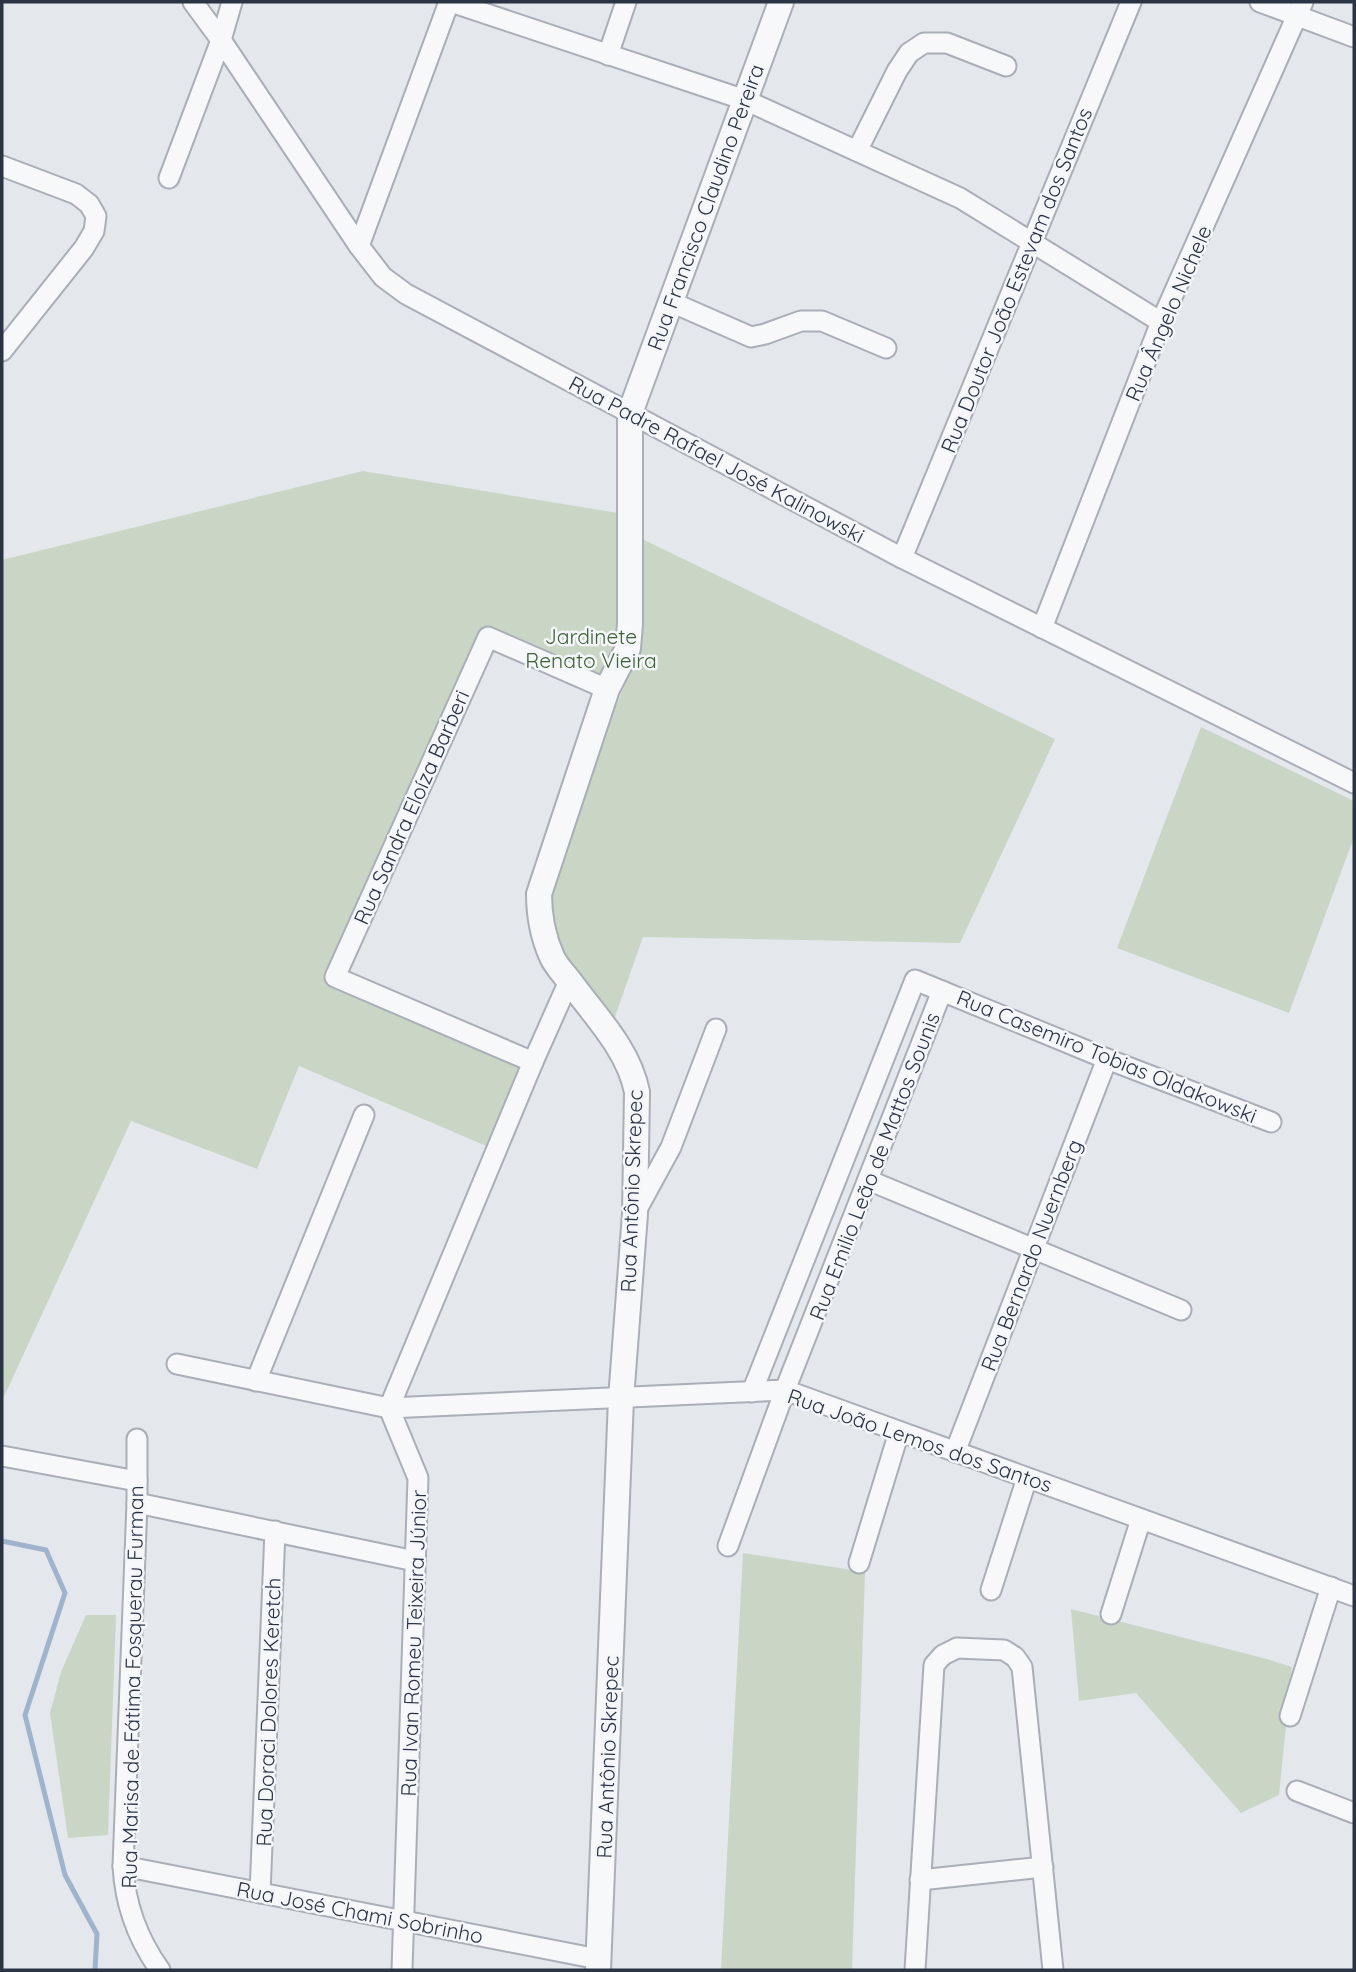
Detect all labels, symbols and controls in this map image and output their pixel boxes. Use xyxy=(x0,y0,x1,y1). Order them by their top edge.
street label: Rua Francisco Claudino Pereira xyxy=(641,60,769,354)
street label: Rua Doutor João Estevam dos Santos xyxy=(935,104,1097,456)
street label: Rua Ângelo Nichele xyxy=(1119,221,1217,405)
street label: Rua Padre Rafael José Kalinowski xyxy=(565,370,869,548)
park label: Jardinete Renato Vieira xyxy=(525,623,657,673)
street label: Rua Sandra Eloíza Barberi xyxy=(347,686,475,928)
street label: Rua Casemiro Tobias Oldakowski xyxy=(953,984,1261,1128)
street label: Rua Emilio Leão de Mattos Sounis xyxy=(803,1008,945,1324)
street label: Rua Antônio Skrepec xyxy=(614,1089,648,1293)
street label: Rua Bernardo Nuernberg xyxy=(975,1135,1087,1375)
street label: Rua João Lemos dos Santos xyxy=(784,1382,1056,1498)
street label: Rua Marisa de Fátima Fosquerau Furman xyxy=(115,1485,149,1889)
street label: Rua Ivan Romeu Teixeira Júnior xyxy=(395,1489,431,1797)
street label: Rua Doraci Dolores Keretch xyxy=(250,1577,286,1847)
street label: Rua Antônio Skrepec xyxy=(590,1655,624,1859)
street label: Rua José Chami Sobrinho xyxy=(234,1875,486,1949)

